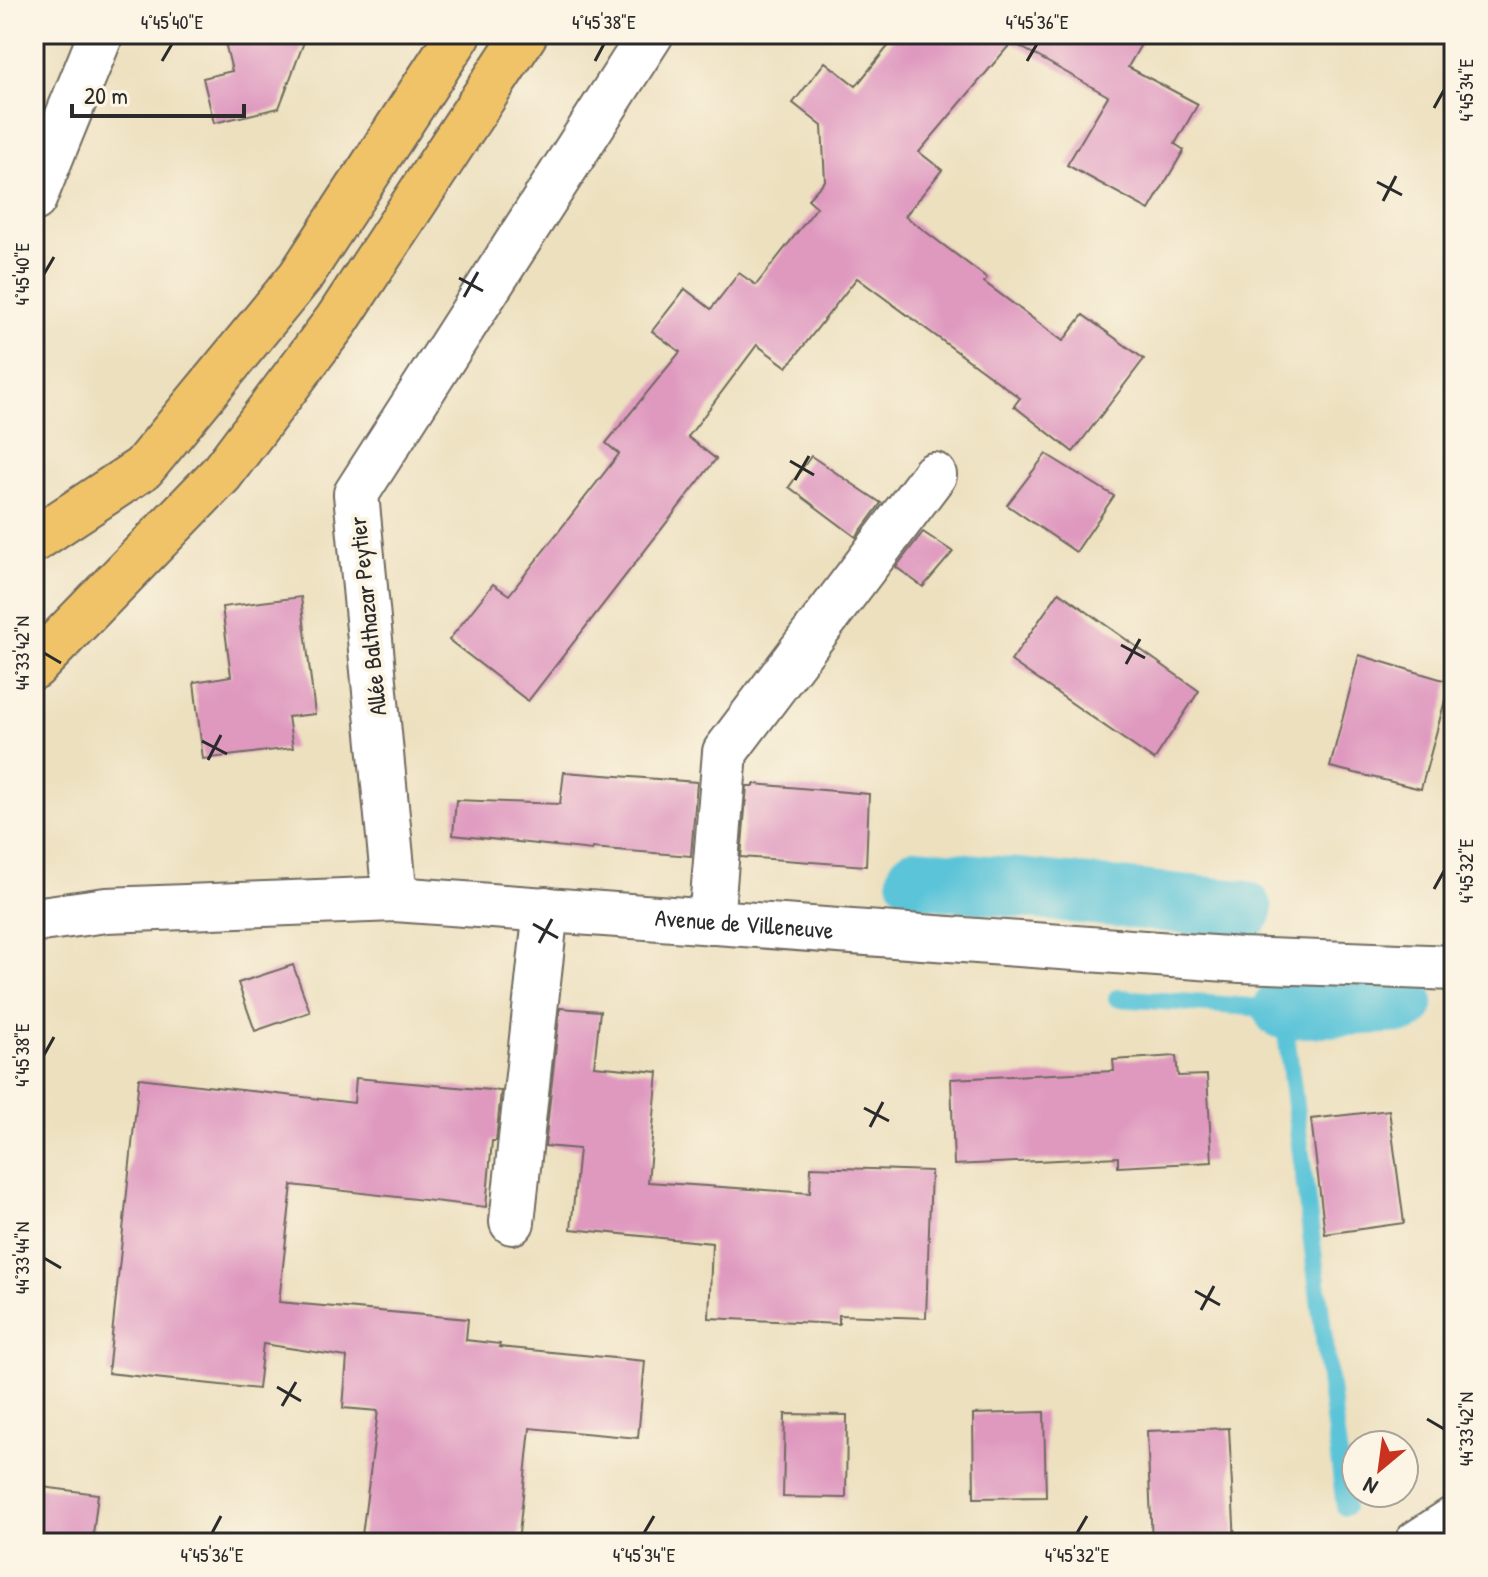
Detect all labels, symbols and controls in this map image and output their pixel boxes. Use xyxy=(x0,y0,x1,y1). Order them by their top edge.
text: 4°45'40"E xyxy=(141,8,204,35)
text: 4°45'38"E xyxy=(572,8,636,35)
text: 4°45'36"E xyxy=(1005,8,1069,35)
text: 4°45'34"E xyxy=(1452,58,1479,121)
scale bar xyxy=(72,68,244,118)
text: 20 m xyxy=(84,79,128,111)
text: 4°45'40"E xyxy=(8,242,35,305)
street label: Allée Balthazar Peytier xyxy=(341,515,393,717)
text: 44°33'42"N xyxy=(8,616,35,690)
text: 4°45'32"E xyxy=(1452,839,1479,903)
street label: Avenue de Villeneuve xyxy=(654,901,835,946)
text: 4°45'38"E xyxy=(8,1023,35,1087)
text: 44°33'44"N xyxy=(8,1222,35,1294)
text: 44°33'42"N xyxy=(1452,1392,1479,1466)
north arrow xyxy=(1340,1429,1420,1509)
text: N xyxy=(1358,1470,1383,1502)
text: 4°45'36"E xyxy=(180,1541,244,1568)
text: 4°45'34"E xyxy=(613,1541,676,1568)
text: 4°45'32"E xyxy=(1045,1541,1109,1568)

